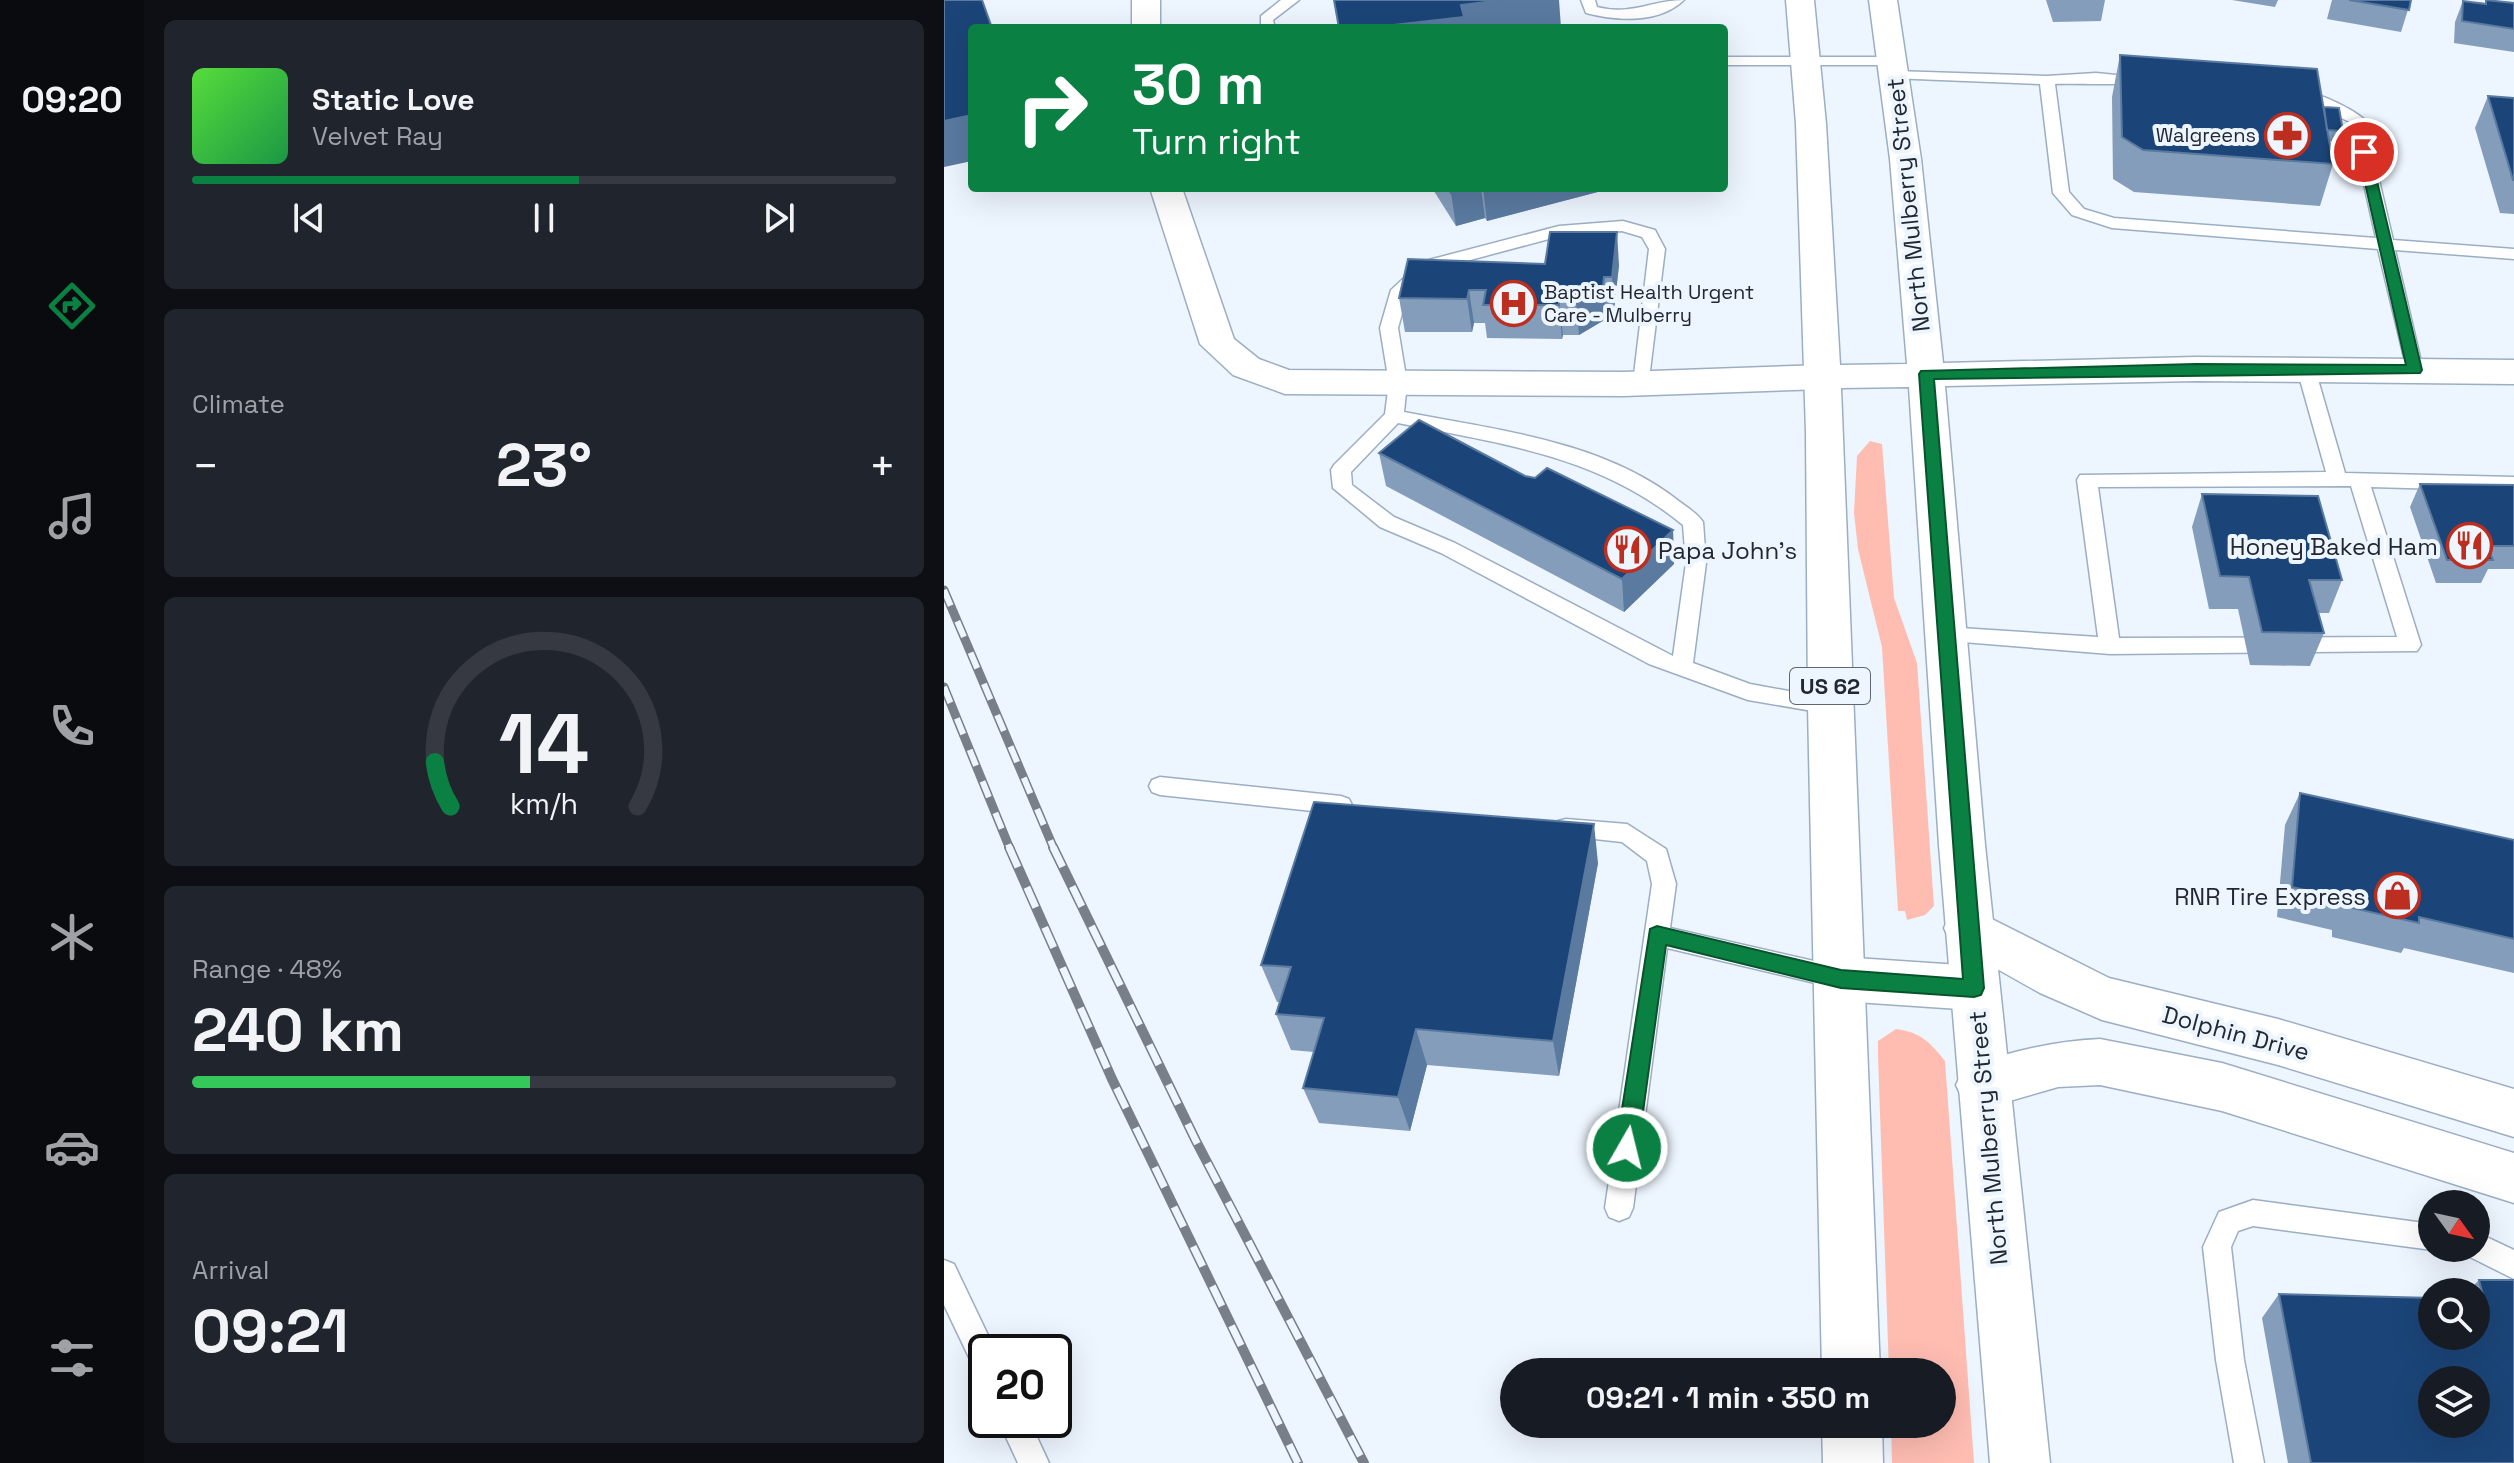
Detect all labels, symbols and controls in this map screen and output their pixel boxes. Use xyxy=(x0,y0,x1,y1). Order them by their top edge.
text: 30 m xyxy=(1132,49,1264,120)
icon: right xyxy=(1000,56,1104,160)
text: 09:20 xyxy=(21,77,123,123)
street label: North Mulberry Street xyxy=(1879,77,1937,333)
text: Static Love xyxy=(312,80,475,119)
pharmacy icon: Walgreens xyxy=(2263,111,2311,159)
pin xyxy=(2330,118,2398,186)
text: Velvet Ray xyxy=(312,119,443,153)
text: Turn right xyxy=(1132,119,1301,165)
place label: Walgreens xyxy=(2156,122,2256,148)
icon: arrive xyxy=(2342,130,2386,174)
icon: previous xyxy=(287,196,331,240)
icon: pause xyxy=(522,196,566,240)
icon: next xyxy=(757,196,801,240)
icon: directions xyxy=(44,278,100,334)
hospital icon: Baptist Health Urgent Care - Mulberry xyxy=(1489,279,1537,327)
place label: Baptist Health Urgent Care - Mulberry xyxy=(1544,279,1754,328)
text: Climate xyxy=(192,387,285,421)
text: 23° xyxy=(496,427,592,504)
text: − xyxy=(192,438,219,494)
text: + xyxy=(869,438,896,494)
icon: music xyxy=(44,488,100,544)
restaurant icon: Honey Baked Ham xyxy=(2445,522,2493,570)
restaurant icon: Papa John's xyxy=(1603,526,1651,574)
place label: Honey Baked Ham xyxy=(2230,531,2438,562)
place label: Papa John's xyxy=(1658,535,1797,566)
road number: US 62 xyxy=(1790,668,1870,704)
text: 14 xyxy=(499,691,589,797)
icon: phone xyxy=(44,698,100,754)
text: km/h xyxy=(510,787,578,823)
shop icon: RNR Tire Express xyxy=(2373,872,2421,920)
place label: RNR Tire Express xyxy=(2174,881,2366,912)
icon: climate xyxy=(44,909,100,965)
text: Range · 48% xyxy=(192,952,342,986)
text: 240 km xyxy=(192,992,404,1069)
street label: Dolphin Drive xyxy=(2159,998,2313,1068)
street label: North Mulberry Street xyxy=(1961,1010,2015,1266)
position arrow xyxy=(1585,1106,1669,1190)
icon: car xyxy=(44,1119,100,1175)
north arrow xyxy=(2418,1190,2490,1262)
map controls xyxy=(2418,1190,2490,1438)
text: Arrival xyxy=(192,1253,269,1287)
button: search xyxy=(2418,1278,2490,1350)
text: 09:21 xyxy=(192,1293,349,1370)
icon: filters xyxy=(44,1330,100,1386)
speed limit sign: 20 xyxy=(968,1334,1072,1438)
button: layers xyxy=(2418,1366,2490,1438)
text: 09:21 · 1 min · 350 m xyxy=(1586,1378,1870,1417)

